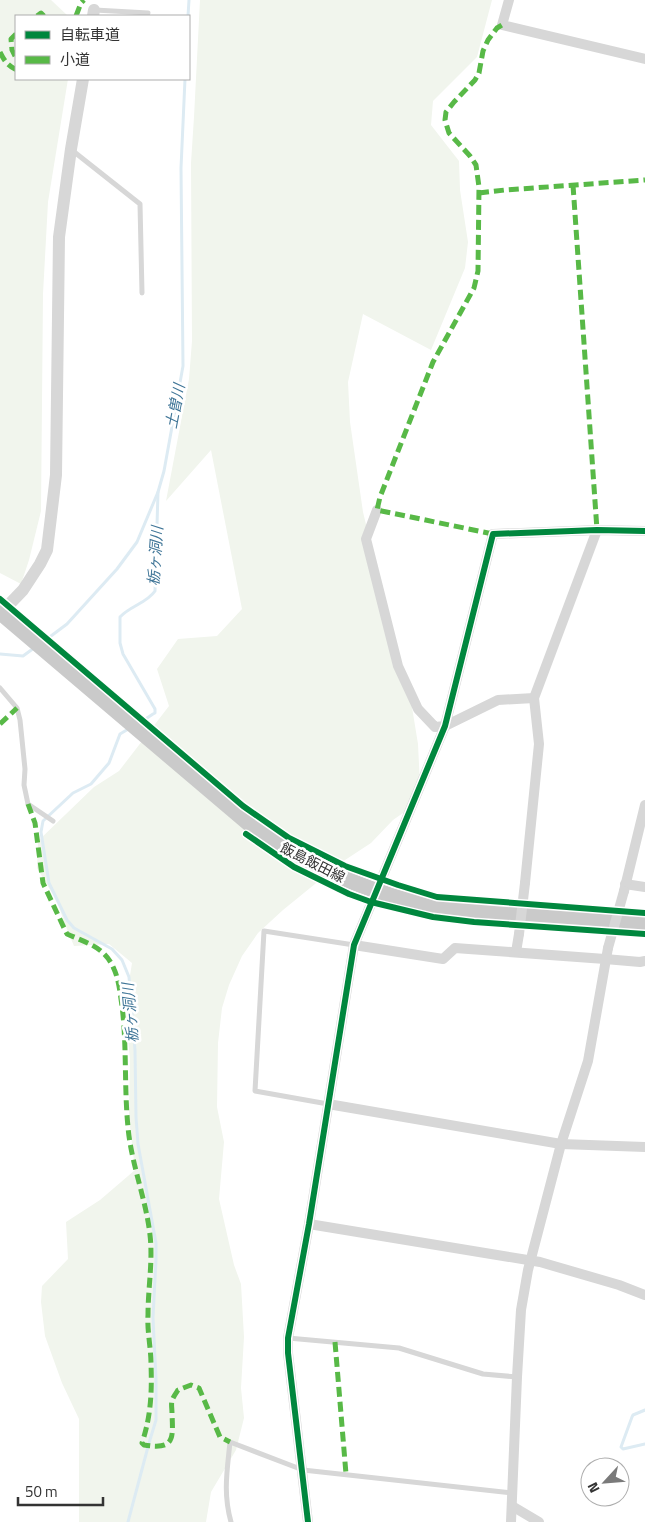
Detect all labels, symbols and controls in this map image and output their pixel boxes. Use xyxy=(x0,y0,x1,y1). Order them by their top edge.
legend xyxy=(15,15,190,80)
text: 自転車道 xyxy=(60,23,120,46)
text: 小道 xyxy=(60,48,90,71)
water label: 土曽川 xyxy=(159,380,191,430)
water label: 栃ヶ洞川 xyxy=(141,523,169,587)
street label: 飯島飯田線 xyxy=(277,837,349,887)
water label: 栃ヶ洞川 xyxy=(116,980,144,1044)
north arrow xyxy=(580,1457,630,1507)
scale bar xyxy=(18,1474,102,1506)
text: N xyxy=(581,1479,604,1497)
text: 50 m xyxy=(25,1480,58,1503)

